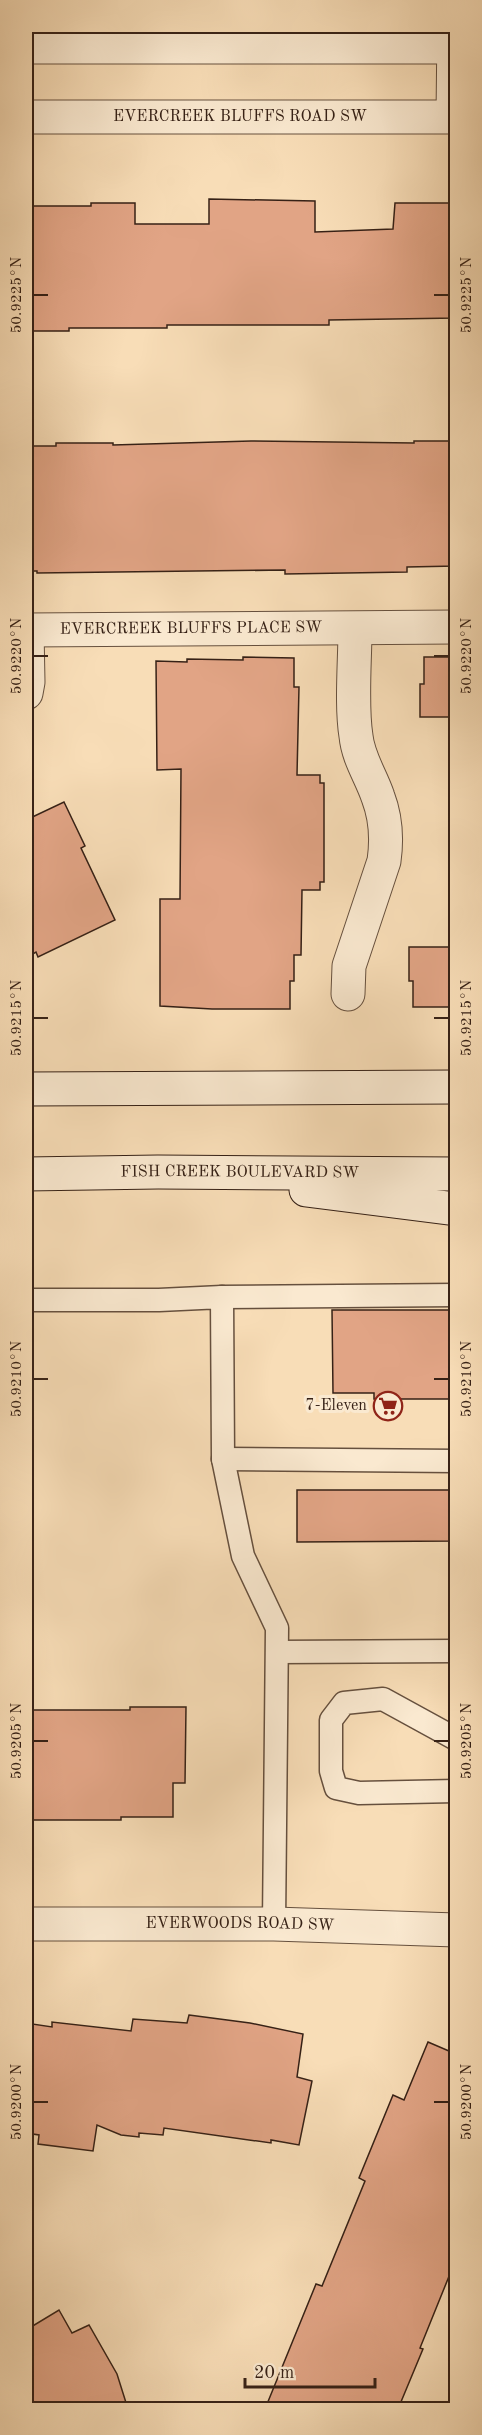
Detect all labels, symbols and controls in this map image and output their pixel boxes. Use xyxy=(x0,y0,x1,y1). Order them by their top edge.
street label: EVERCREEK BLUFFS ROAD SW xyxy=(113,109,367,125)
text: 50.9225°N xyxy=(10,256,25,333)
text: 50.9225°N xyxy=(460,256,475,333)
text: 50.9220°N xyxy=(10,617,25,694)
text: 50.9220°N xyxy=(460,617,475,694)
street label: EVERCREEK BLUFFS PLACE SW xyxy=(60,620,322,638)
text: 50.9215°N xyxy=(10,979,25,1056)
text: 50.9215°N xyxy=(460,979,475,1056)
street label: FISH CREEK BOULEVARD SW xyxy=(120,1164,359,1181)
text: 50.9210°N xyxy=(10,1340,25,1417)
text: 50.9210°N xyxy=(460,1340,475,1417)
supermarket icon: 7-Eleven xyxy=(372,1390,404,1422)
place label: 7-Eleven xyxy=(305,1398,367,1414)
text: 50.9205°N xyxy=(10,1702,25,1779)
text: 50.9205°N xyxy=(460,1702,475,1779)
street label: EVERWOODS ROAD SW xyxy=(145,1916,335,1934)
text: 50.9200°N xyxy=(10,2063,25,2140)
text: 50.9200°N xyxy=(460,2063,475,2140)
scale bar xyxy=(245,2351,376,2389)
text: 20 m xyxy=(254,2364,294,2382)

